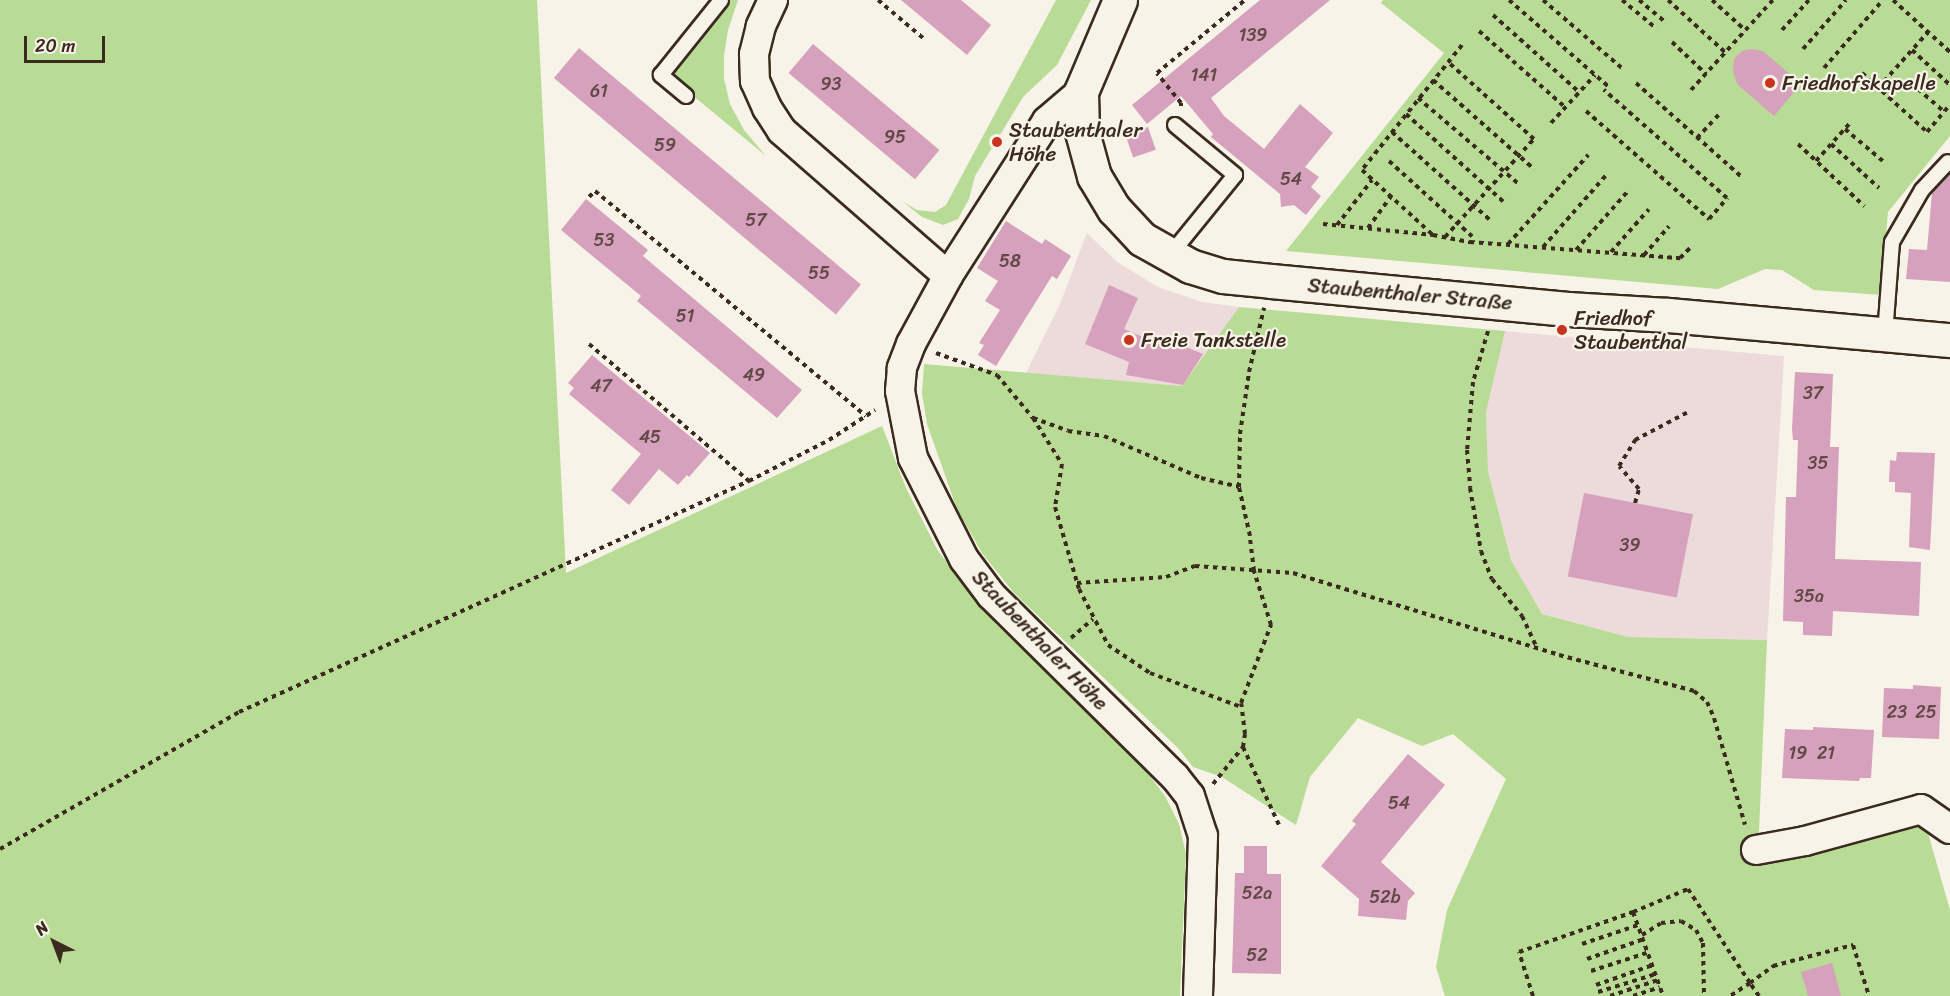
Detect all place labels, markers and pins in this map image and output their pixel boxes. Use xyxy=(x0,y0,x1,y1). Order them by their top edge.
place label: Friedhofskapelle xyxy=(1782,70,1936,96)
marker: Friedhofskapelle xyxy=(1763,76,1777,90)
place label: Staubenthaler Höhe xyxy=(1009,117,1142,167)
marker: Staubenthaler Höhe xyxy=(990,135,1004,149)
place label: Friedhof Staubenthal xyxy=(1574,305,1688,355)
marker: Friedhof Staubenthal xyxy=(1555,323,1569,337)
place label: Freie Tankstelle xyxy=(1141,327,1287,353)
marker: Freie Tankstelle xyxy=(1122,333,1136,347)

